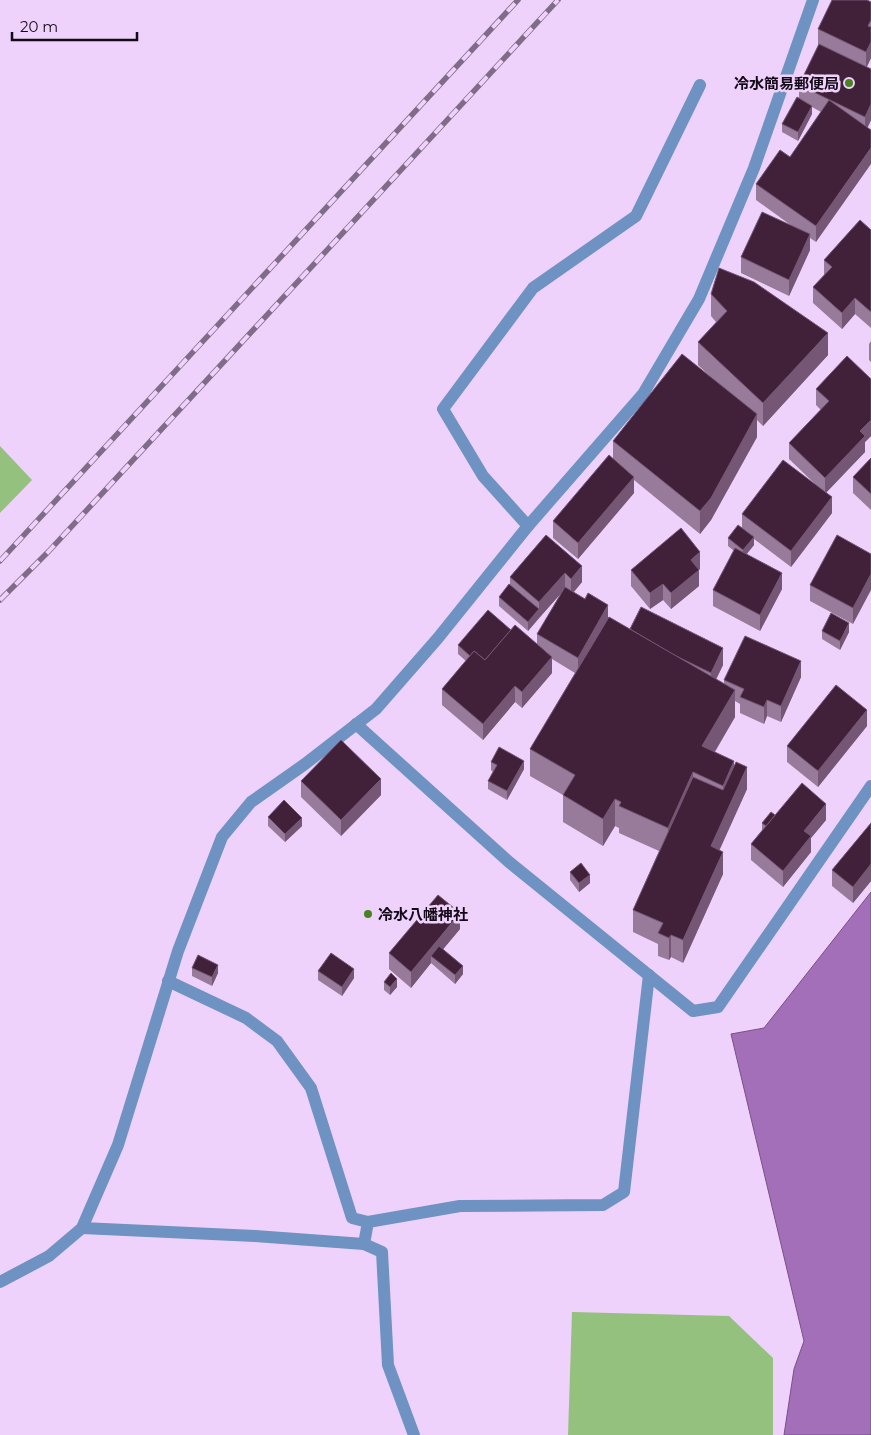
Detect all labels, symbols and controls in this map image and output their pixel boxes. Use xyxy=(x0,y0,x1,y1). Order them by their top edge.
scale bar xyxy=(12,10,138,42)
text: 20 m xyxy=(20,17,58,36)
place label: 冷水簡易郵便局 xyxy=(734,74,839,93)
marker: 冷水簡易郵便局 xyxy=(843,77,855,89)
place label: 冷水八幡神社 xyxy=(378,905,468,924)
marker: 冷水八幡神社 xyxy=(362,908,374,920)

